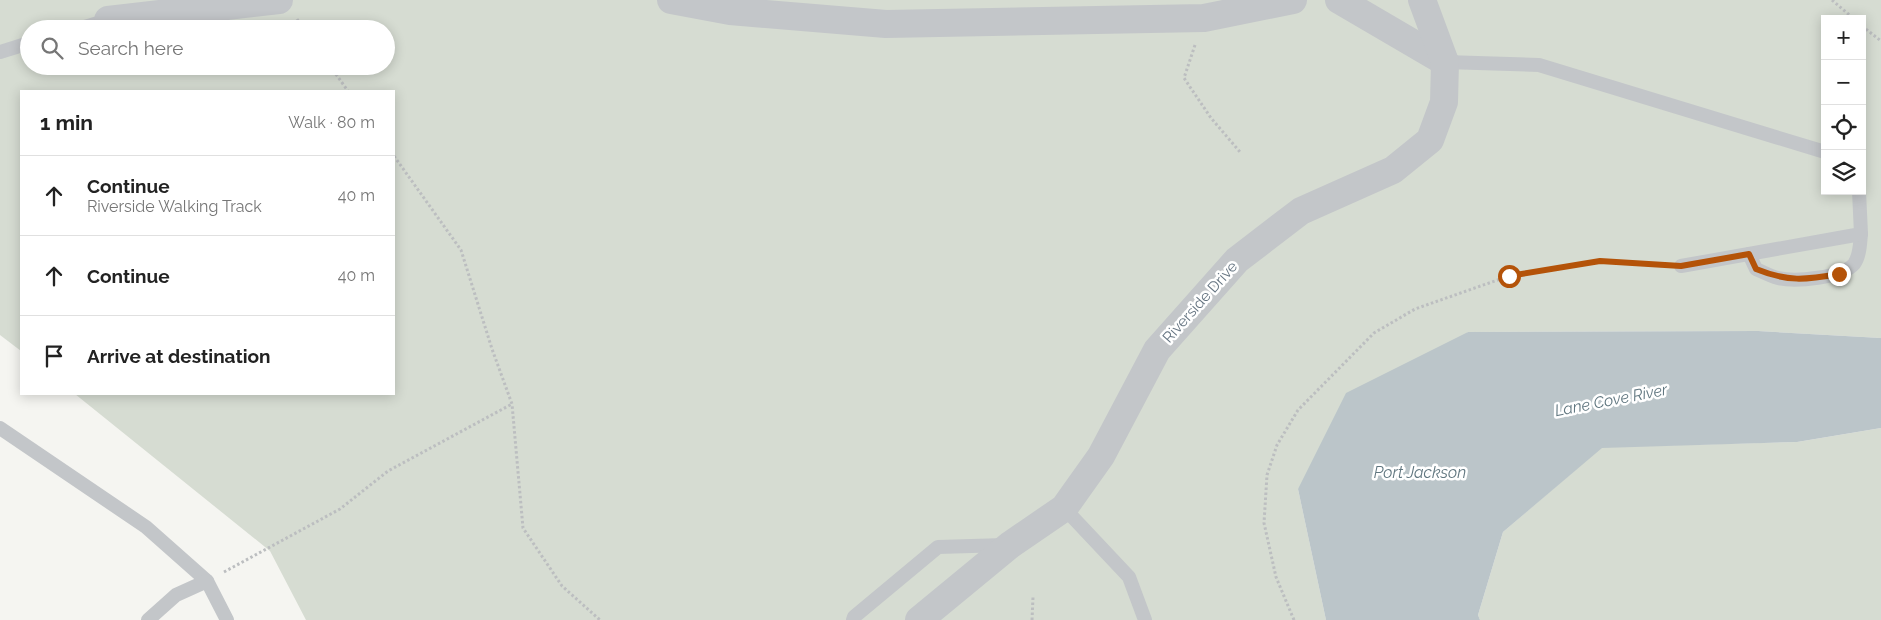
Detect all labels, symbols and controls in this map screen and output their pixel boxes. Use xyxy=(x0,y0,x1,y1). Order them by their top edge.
map controls xyxy=(1821,15,1866,195)
button: + xyxy=(1821,15,1866,60)
search box xyxy=(20,20,395,75)
icon: search xyxy=(38,34,66,62)
text: Search here xyxy=(78,37,184,59)
button: − xyxy=(1821,60,1866,105)
button: locate xyxy=(1821,105,1866,150)
text: 1 min xyxy=(40,110,93,135)
text: Walk · 80 m xyxy=(288,113,375,132)
button: layers xyxy=(1821,150,1866,195)
text: Continue xyxy=(87,175,170,197)
icon: ahead xyxy=(40,182,68,210)
text: 40 m xyxy=(338,186,375,205)
text: Riverside Walking Track xyxy=(87,197,262,216)
street label: Riverside Drive xyxy=(1159,258,1241,346)
icon: ahead xyxy=(40,262,68,290)
route end xyxy=(1828,263,1851,286)
text: Continue xyxy=(87,265,170,287)
route start xyxy=(1498,265,1521,288)
text: 40 m xyxy=(338,266,375,285)
icon: arrive xyxy=(40,342,68,370)
text: Arrive at destination xyxy=(87,345,271,367)
water label: Lane Cove River xyxy=(1553,380,1669,420)
water label: Port Jackson xyxy=(1374,463,1466,482)

